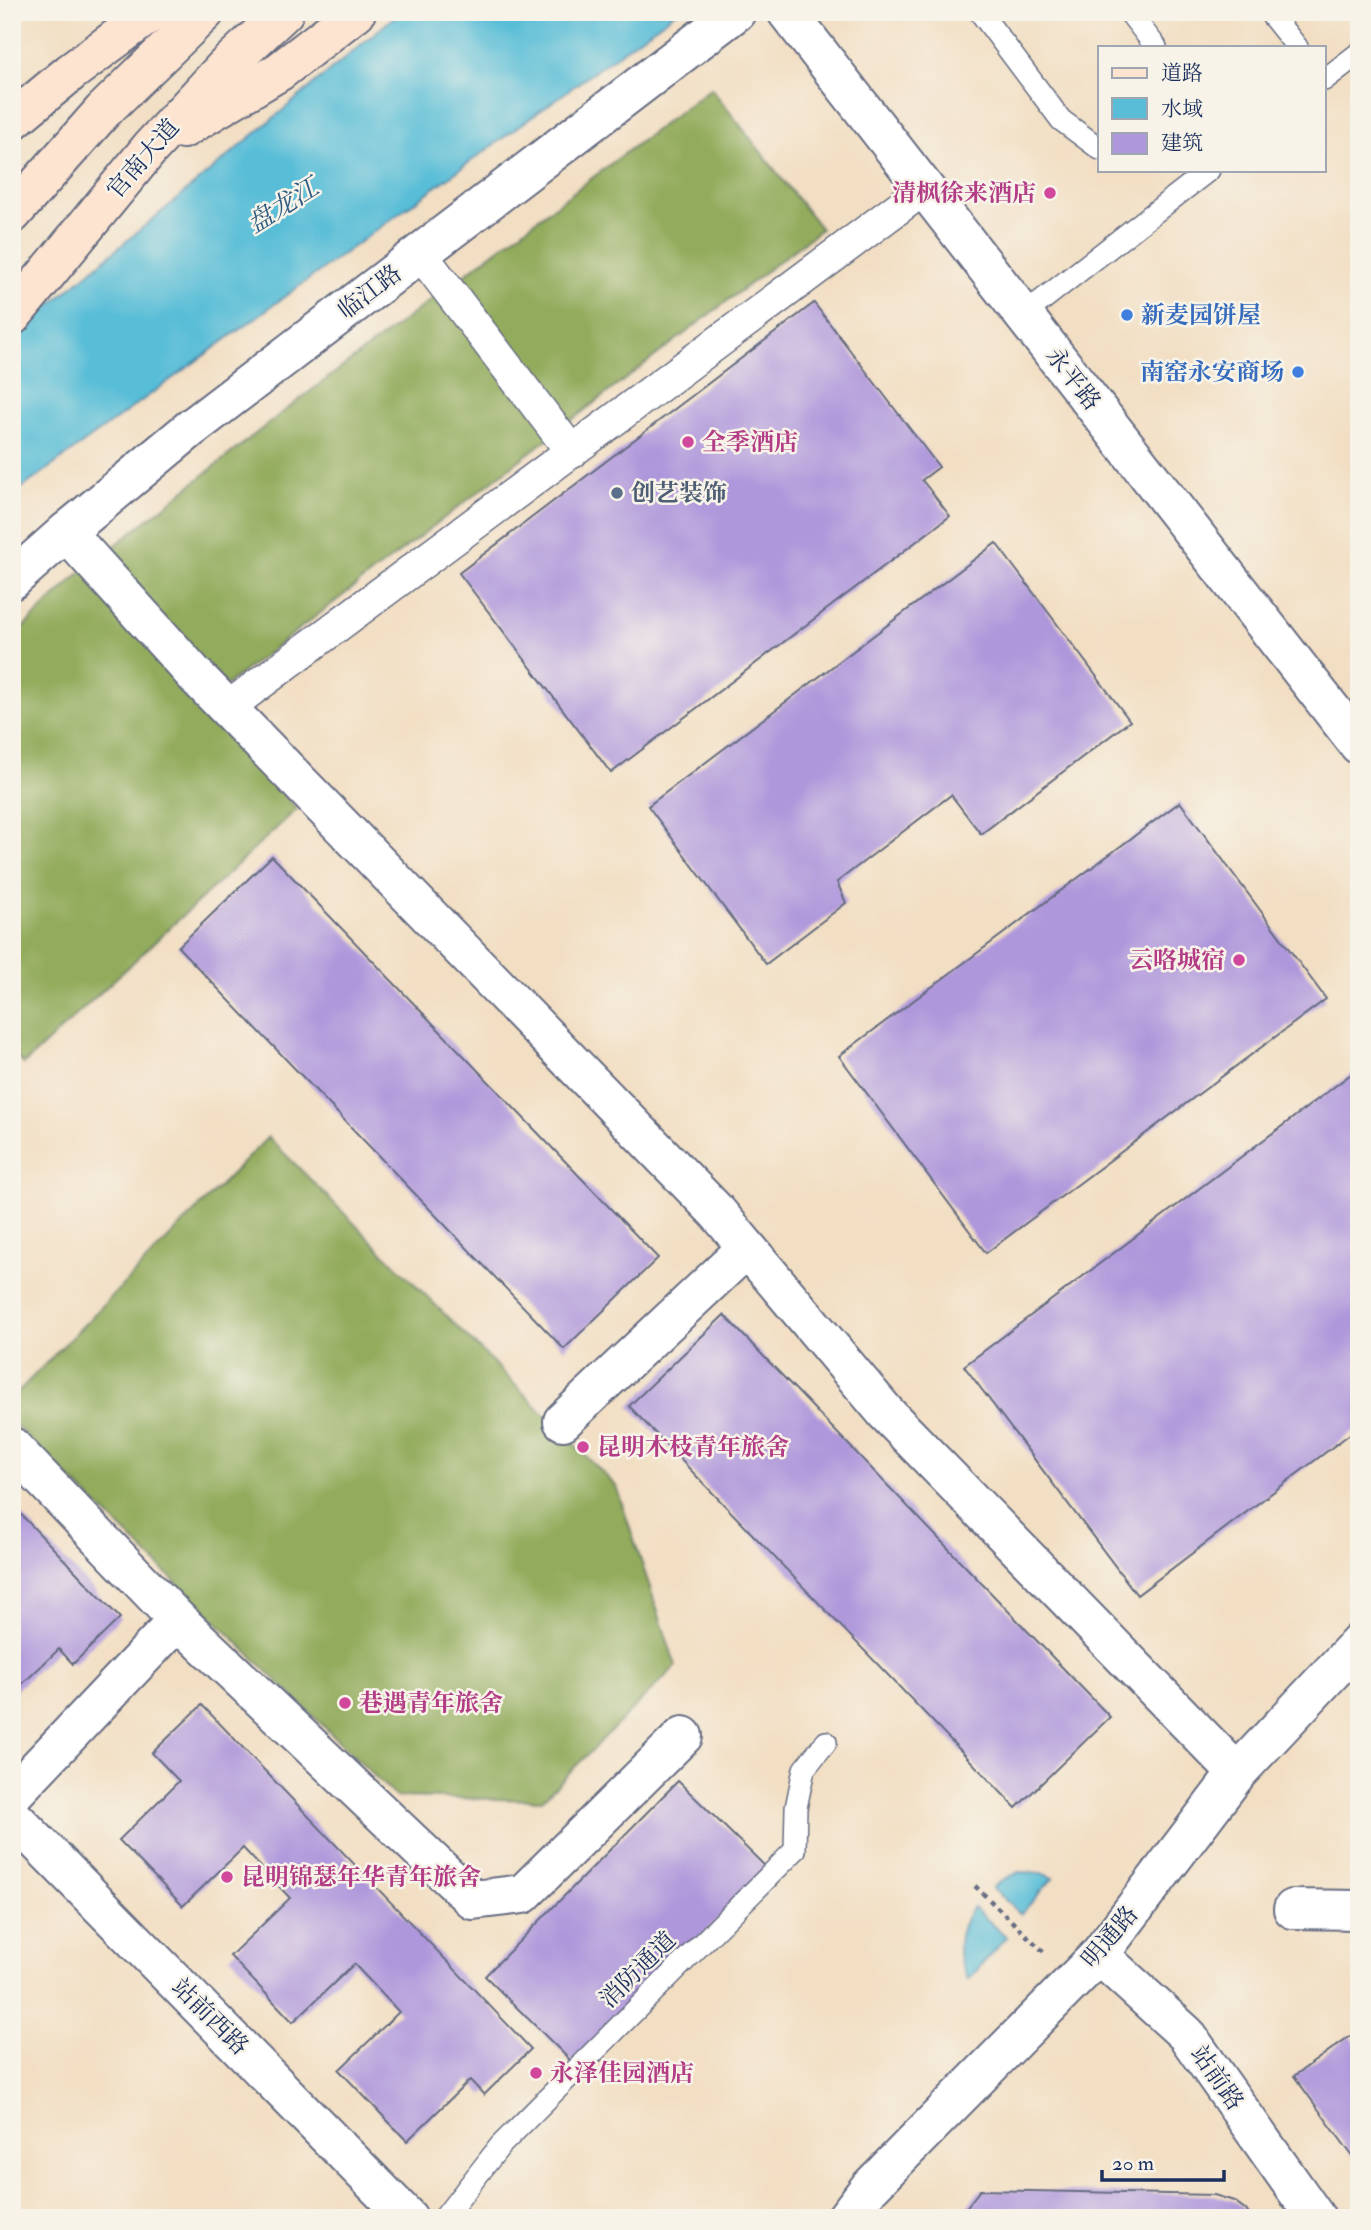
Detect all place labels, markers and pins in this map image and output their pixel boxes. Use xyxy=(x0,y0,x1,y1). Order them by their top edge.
place label: 清枫徐来酒店 xyxy=(892,178,1036,209)
marker: 清枫徐来酒店 xyxy=(1042,185,1058,201)
place label: 新麦园饼屋 xyxy=(1141,300,1261,331)
marker: 新麦园饼屋 xyxy=(1119,307,1135,323)
place label: 南窑永安商场 xyxy=(1140,357,1284,388)
marker: 南窑永安商场 xyxy=(1290,364,1306,380)
place label: 全季酒店 xyxy=(702,427,798,458)
marker: 全季酒店 xyxy=(680,434,696,450)
place label: 创艺装饰 xyxy=(631,478,727,509)
marker: 创艺装饰 xyxy=(609,485,625,501)
place label: 云咯城宿 xyxy=(1129,945,1225,976)
marker: 云咯城宿 xyxy=(1231,952,1247,968)
place label: 昆明木枝青年旅舍 xyxy=(597,1432,789,1463)
marker: 昆明木枝青年旅舍 xyxy=(575,1439,591,1455)
place label: 巷遇青年旅舍 xyxy=(359,1688,503,1719)
marker: 巷遇青年旅舍 xyxy=(337,1695,353,1711)
place label: 昆明锦瑟年华青年旅舍 xyxy=(241,1862,481,1893)
marker: 昆明锦瑟年华青年旅舍 xyxy=(219,1869,235,1885)
place label: 永泽佳园酒店 xyxy=(550,2058,694,2089)
marker: 永泽佳园酒店 xyxy=(528,2065,544,2081)

